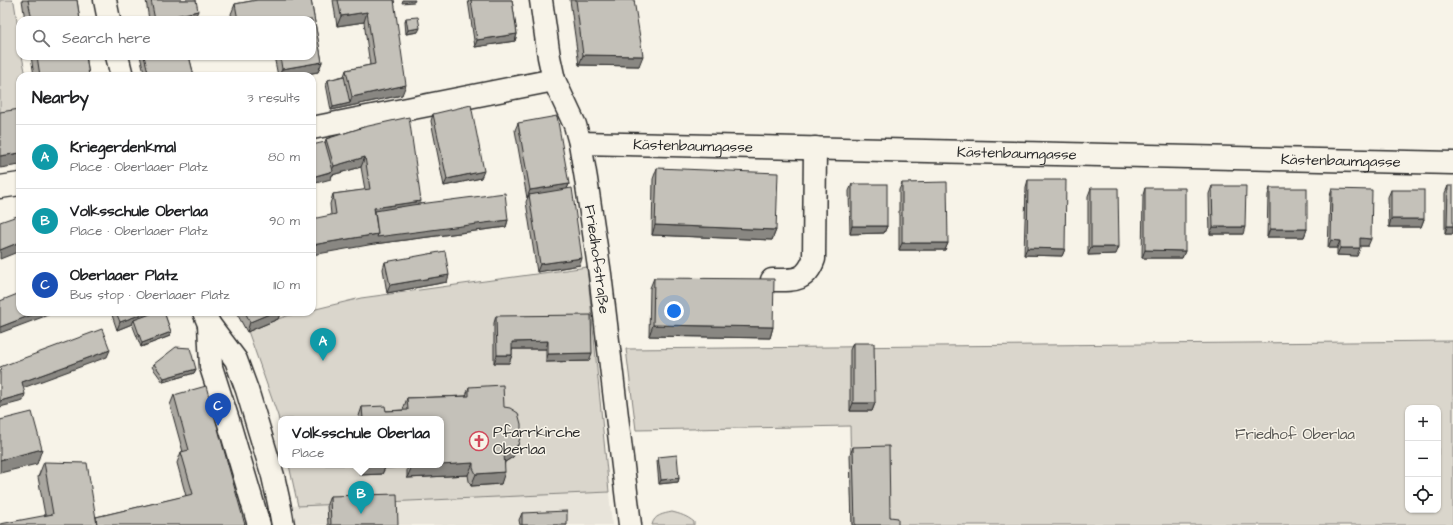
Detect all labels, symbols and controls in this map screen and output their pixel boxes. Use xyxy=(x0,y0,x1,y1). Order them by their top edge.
search box xyxy=(16,16,316,60)
icon: search xyxy=(30,27,52,49)
text: Search here xyxy=(62,28,151,49)
text: Nearby xyxy=(32,86,89,110)
text: 3 results xyxy=(247,89,300,107)
street label: Kästenbaumgasse xyxy=(633,134,753,158)
text: Kriegerdenkmal xyxy=(70,137,176,158)
street label: Kästenbaumgasse xyxy=(957,142,1077,166)
text: A xyxy=(41,148,49,166)
text: 80 m xyxy=(268,148,300,166)
street label: Kästenbaumgasse xyxy=(1281,149,1401,173)
text: Place · Oberlaaer Platz xyxy=(70,158,208,176)
text: Volksschule Oberlaa xyxy=(70,201,208,222)
street label: Friedhofstraße xyxy=(579,203,615,315)
text: B xyxy=(40,212,50,230)
text: 90 m xyxy=(269,212,300,230)
text: Place · Oberlaaer Platz xyxy=(70,222,208,240)
text: Oberlaaer Platz xyxy=(70,265,178,286)
text: C xyxy=(40,276,50,294)
text: 110 m xyxy=(273,276,300,294)
text: Bus stop · Oberlaaer Platz xyxy=(70,286,230,304)
your location xyxy=(664,301,684,321)
pin: A xyxy=(310,328,336,361)
pin: C xyxy=(205,393,231,426)
map controls xyxy=(1405,405,1441,513)
button: + xyxy=(1405,405,1441,441)
popup xyxy=(278,416,444,468)
place label: Pfarrkirche Oberlaa xyxy=(493,422,580,460)
text: Volksschule Oberlaa xyxy=(292,423,430,444)
park label: Friedhof Oberlaa xyxy=(1235,424,1355,445)
church icon: Pfarrkirche Oberlaa xyxy=(468,430,490,452)
button: − xyxy=(1405,441,1441,477)
text: Place xyxy=(292,444,324,462)
button: locate xyxy=(1405,477,1441,513)
pin: B xyxy=(348,481,374,514)

